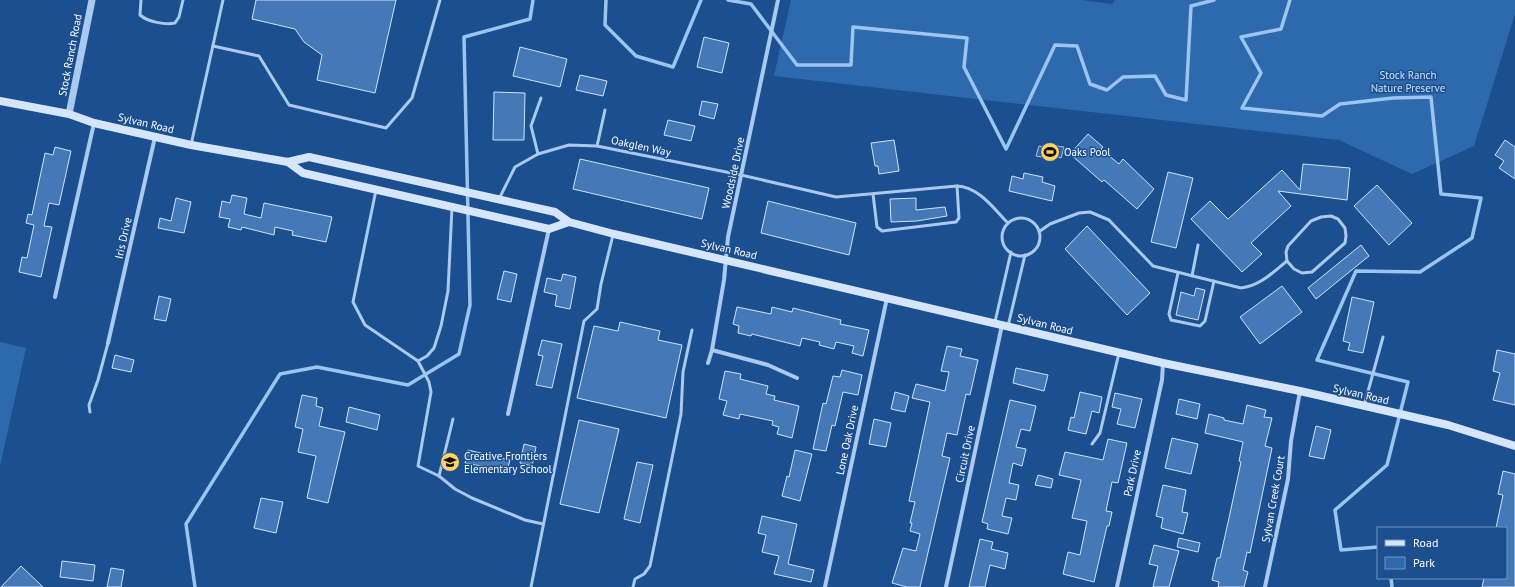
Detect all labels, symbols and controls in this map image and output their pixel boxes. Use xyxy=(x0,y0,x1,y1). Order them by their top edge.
street label: Stock Ranch Road xyxy=(55,13,85,97)
park label: Stock Ranch Nature Preserve xyxy=(1371,68,1446,95)
street label: Sylvan Road xyxy=(117,110,176,136)
street label: Oakglen Way xyxy=(610,133,673,159)
street label: Woodside Drive xyxy=(719,135,748,210)
sports icon: Oaks Pool xyxy=(1039,141,1061,163)
place label: Oaks Pool xyxy=(1064,145,1111,159)
street label: Iris Drive xyxy=(111,216,135,260)
street label: Sylvan Road xyxy=(700,236,759,262)
street label: Sylvan Road xyxy=(1016,310,1075,338)
street label: Sylvan Road xyxy=(1332,381,1391,407)
street label: Lone Oak Drive xyxy=(833,403,861,476)
street label: Circuit Drive xyxy=(952,424,978,484)
street label: Park Drive xyxy=(1120,448,1144,498)
place label: Creative Frontiers Elementary School xyxy=(464,449,552,476)
school or university icon: Creative Frontiers Elementary School xyxy=(439,451,461,473)
street label: Sylvan Creek Court xyxy=(1258,454,1288,544)
legend xyxy=(1377,527,1507,579)
text: Road xyxy=(1413,535,1438,550)
text: Park xyxy=(1413,555,1435,570)

